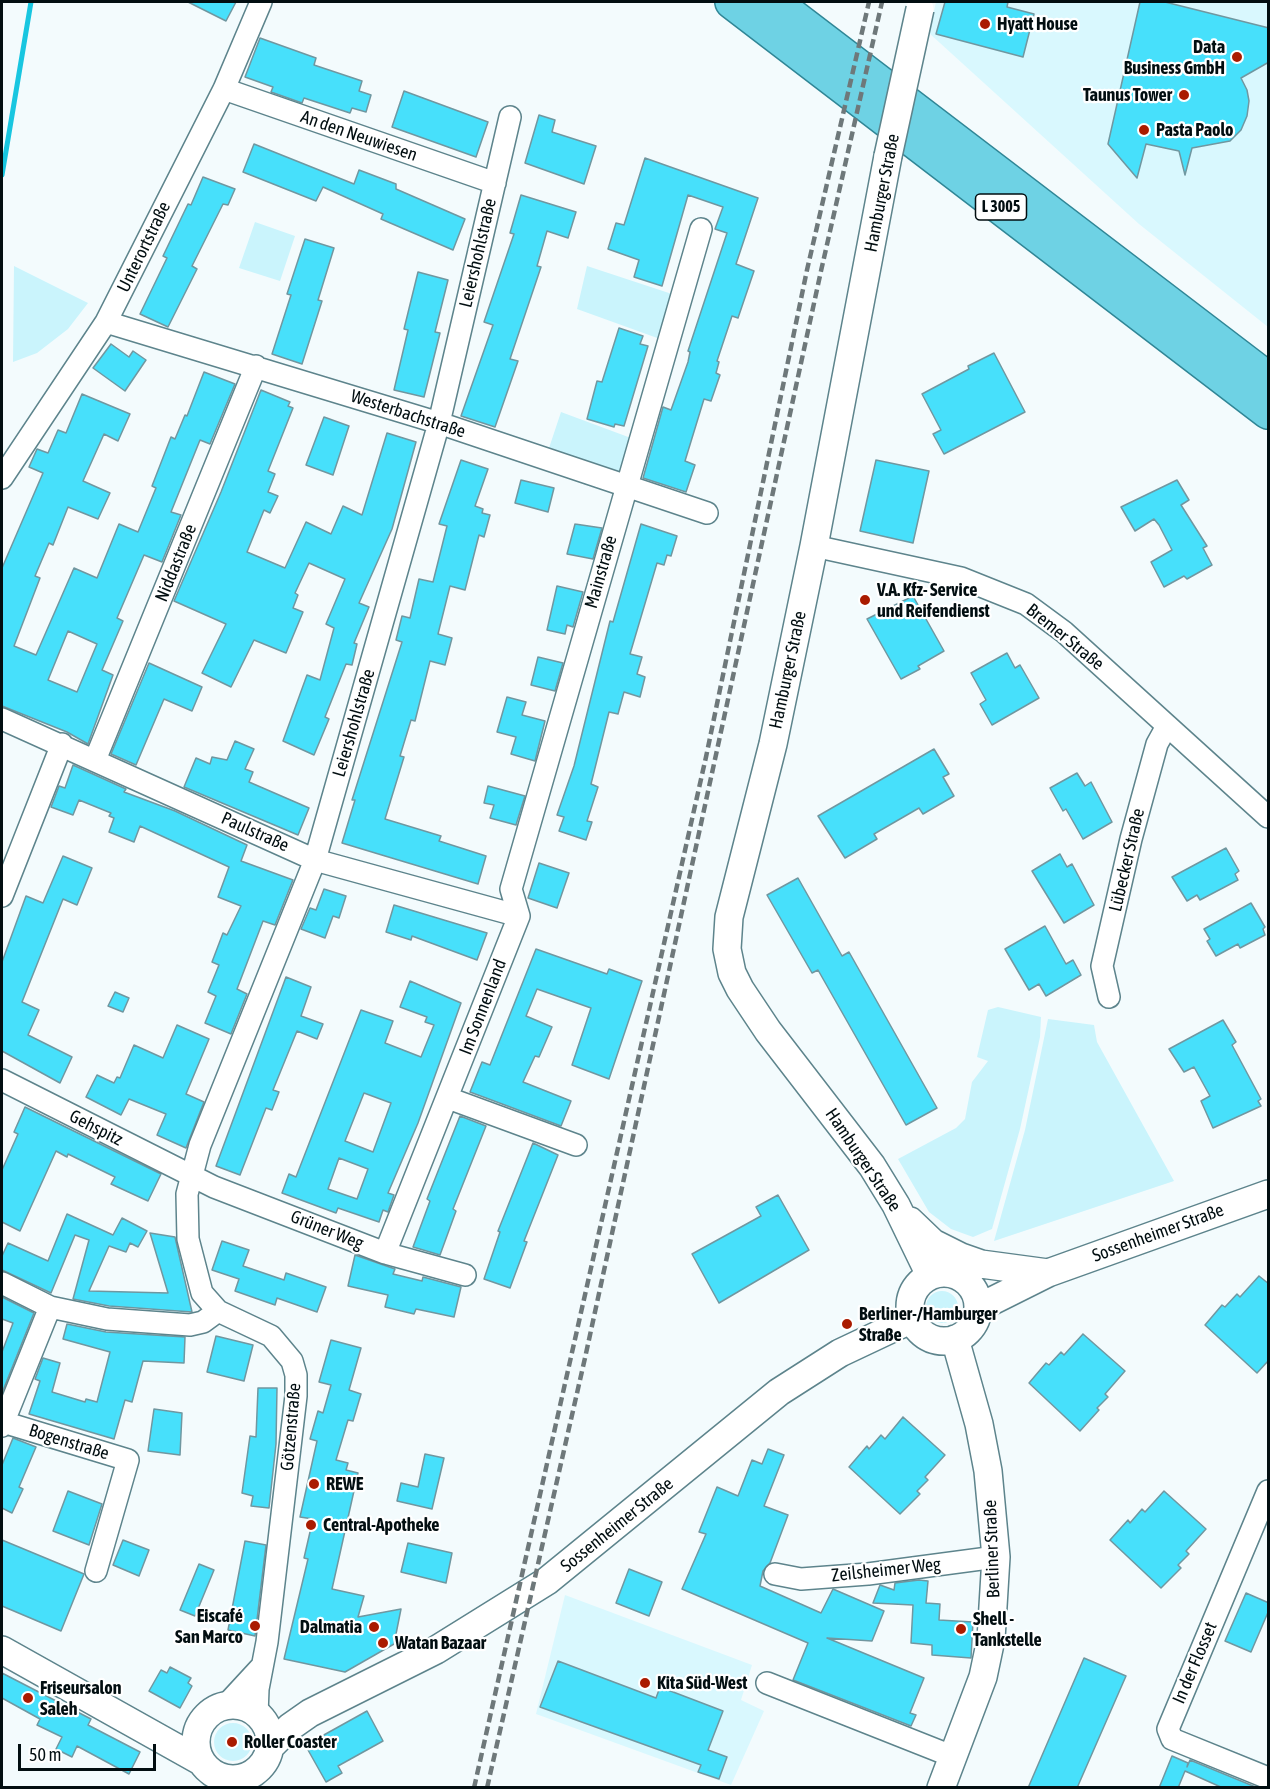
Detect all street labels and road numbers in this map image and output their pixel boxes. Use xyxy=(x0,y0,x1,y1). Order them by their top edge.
street label: An den Neuwiesen xyxy=(298,106,420,166)
street label: Hamburger Straße xyxy=(860,132,904,254)
road number: L 3005 xyxy=(976,194,1026,220)
street label: Leiershohlstraße xyxy=(455,196,501,310)
street label: Unterortstraße xyxy=(113,198,175,296)
street label: Westerbachstraße xyxy=(348,385,468,443)
street label: Niddastraße xyxy=(151,521,201,605)
street label: Mainstraße xyxy=(580,533,622,611)
street label: Bremer Straße xyxy=(1022,599,1108,675)
street label: Hamburger Straße xyxy=(765,609,811,731)
street label: Leiershohlstraße xyxy=(328,667,380,779)
street label: Lübecker Straße xyxy=(1105,806,1149,914)
street label: Paulstraße xyxy=(218,808,292,856)
street label: Im Sonnenland xyxy=(455,956,511,1058)
street label: Hamburger Straße xyxy=(821,1104,905,1216)
street label: Gehspitz xyxy=(66,1105,126,1151)
street label: Sossenheimer Straße xyxy=(1089,1199,1227,1267)
street label: Grüner Weg xyxy=(287,1206,367,1254)
street label: Götzenstraße xyxy=(276,1382,306,1472)
street label: Bogenstraße xyxy=(26,1420,112,1464)
street label: Sossenheimer Straße xyxy=(556,1473,678,1577)
street label: Berliner Straße xyxy=(979,1500,1005,1598)
street label: Zeilsheimer Weg xyxy=(830,1554,942,1586)
street label: In der Flosset xyxy=(1168,1619,1222,1707)

